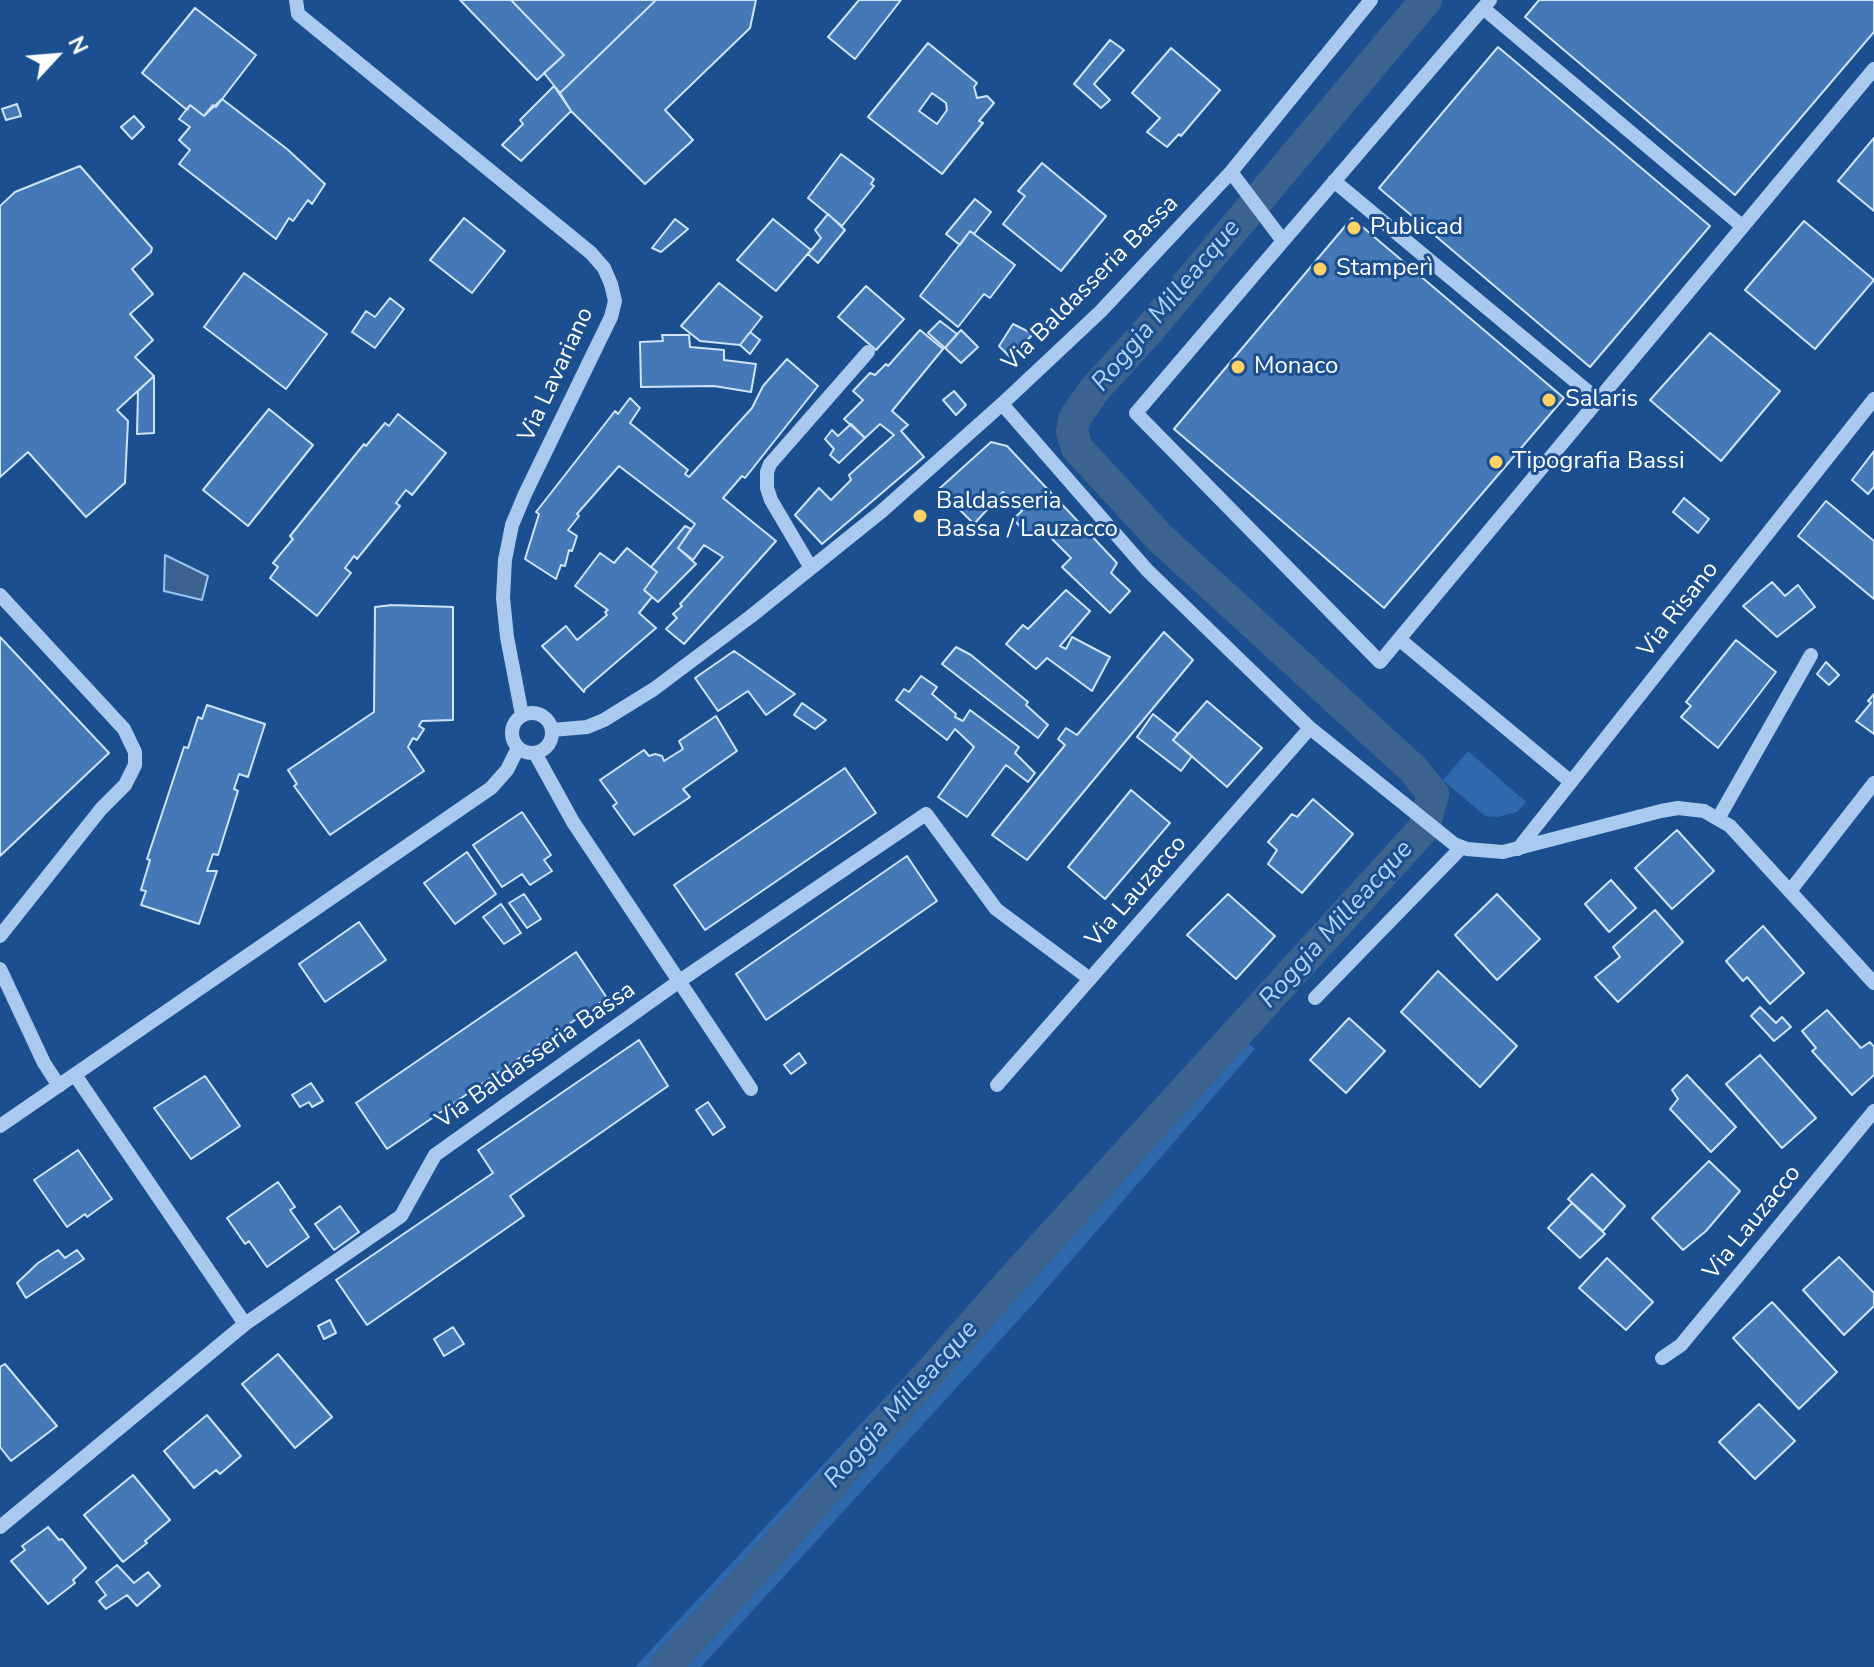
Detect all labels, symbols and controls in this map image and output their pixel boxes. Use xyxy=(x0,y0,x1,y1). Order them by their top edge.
north arrow xyxy=(16,16,96,96)
text: N xyxy=(60,32,95,59)
street label: Via Baldasseria Bassa xyxy=(997,190,1185,378)
water label: Roggia Milleacque xyxy=(1086,214,1248,398)
place label: Publicad xyxy=(1370,214,1463,242)
marker: Publicad xyxy=(1345,219,1363,237)
place label: Stamperì xyxy=(1336,255,1433,283)
marker: Stamperì xyxy=(1311,260,1329,278)
street label: Via Lavariano xyxy=(513,303,601,447)
place label: Monaco xyxy=(1254,353,1338,381)
marker: Monaco xyxy=(1229,358,1247,376)
place label: Salaris xyxy=(1565,386,1638,414)
marker: Salaris xyxy=(1540,391,1558,409)
place label: Tipografia Bassi xyxy=(1512,448,1685,476)
marker: Tipografia Bassi xyxy=(1487,453,1505,471)
place label: Baldasseria Bassa / Lauzacco xyxy=(936,488,1118,544)
marker: Baldasseria Bassa / Lauzacco xyxy=(911,507,929,525)
street label: Via Risano xyxy=(1633,556,1725,664)
street label: Via Lauzacco xyxy=(1081,830,1193,954)
water label: Roggia Milleacque xyxy=(1253,835,1421,1015)
street label: Via Baldasseria Bassa xyxy=(431,976,641,1136)
street label: Via Lauzacco xyxy=(1698,1160,1808,1286)
water label: Roggia Milleacque xyxy=(818,1315,986,1495)

